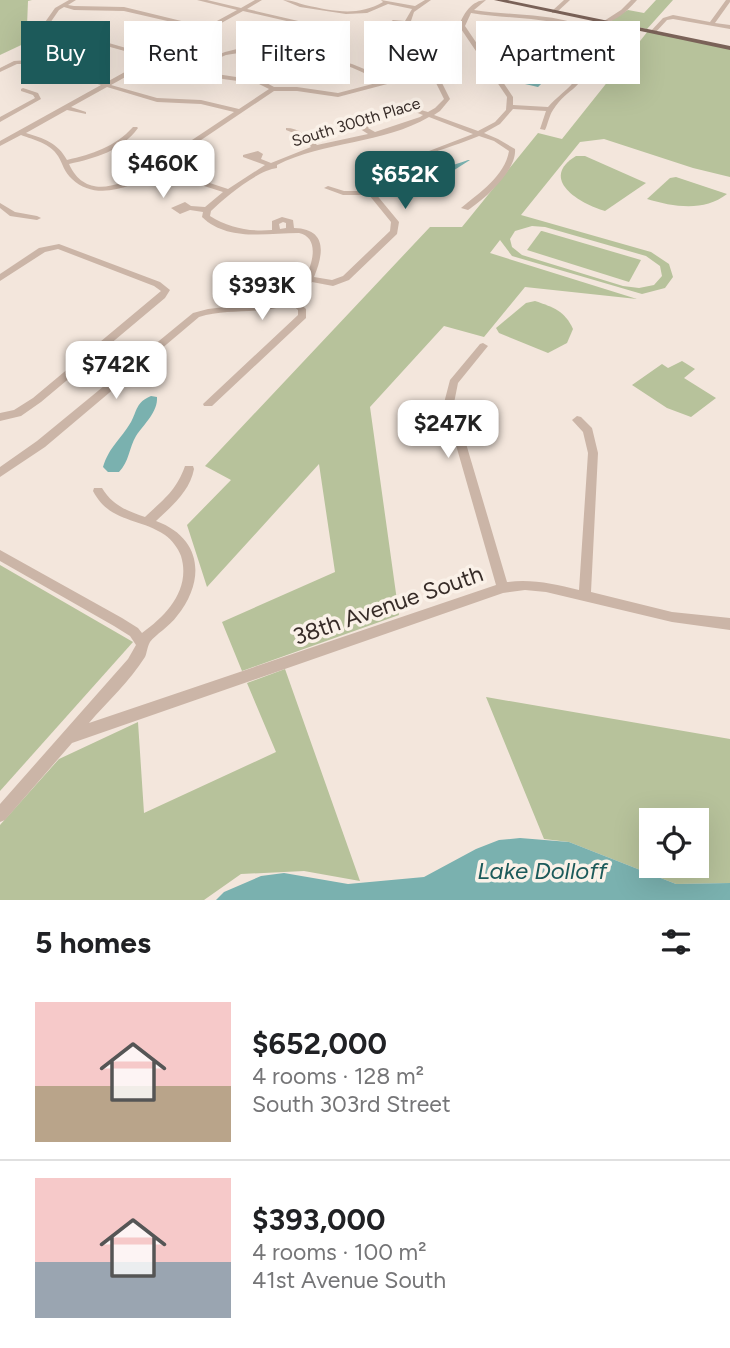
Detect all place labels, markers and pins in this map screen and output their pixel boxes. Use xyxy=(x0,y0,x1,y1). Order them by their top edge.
pin: $460K xyxy=(114,140,212,200)
pin: $652K xyxy=(356,152,454,211)
pin: $393K xyxy=(213,262,311,322)
pin: $742K xyxy=(67,342,165,401)
pin: $247K xyxy=(399,400,497,460)

